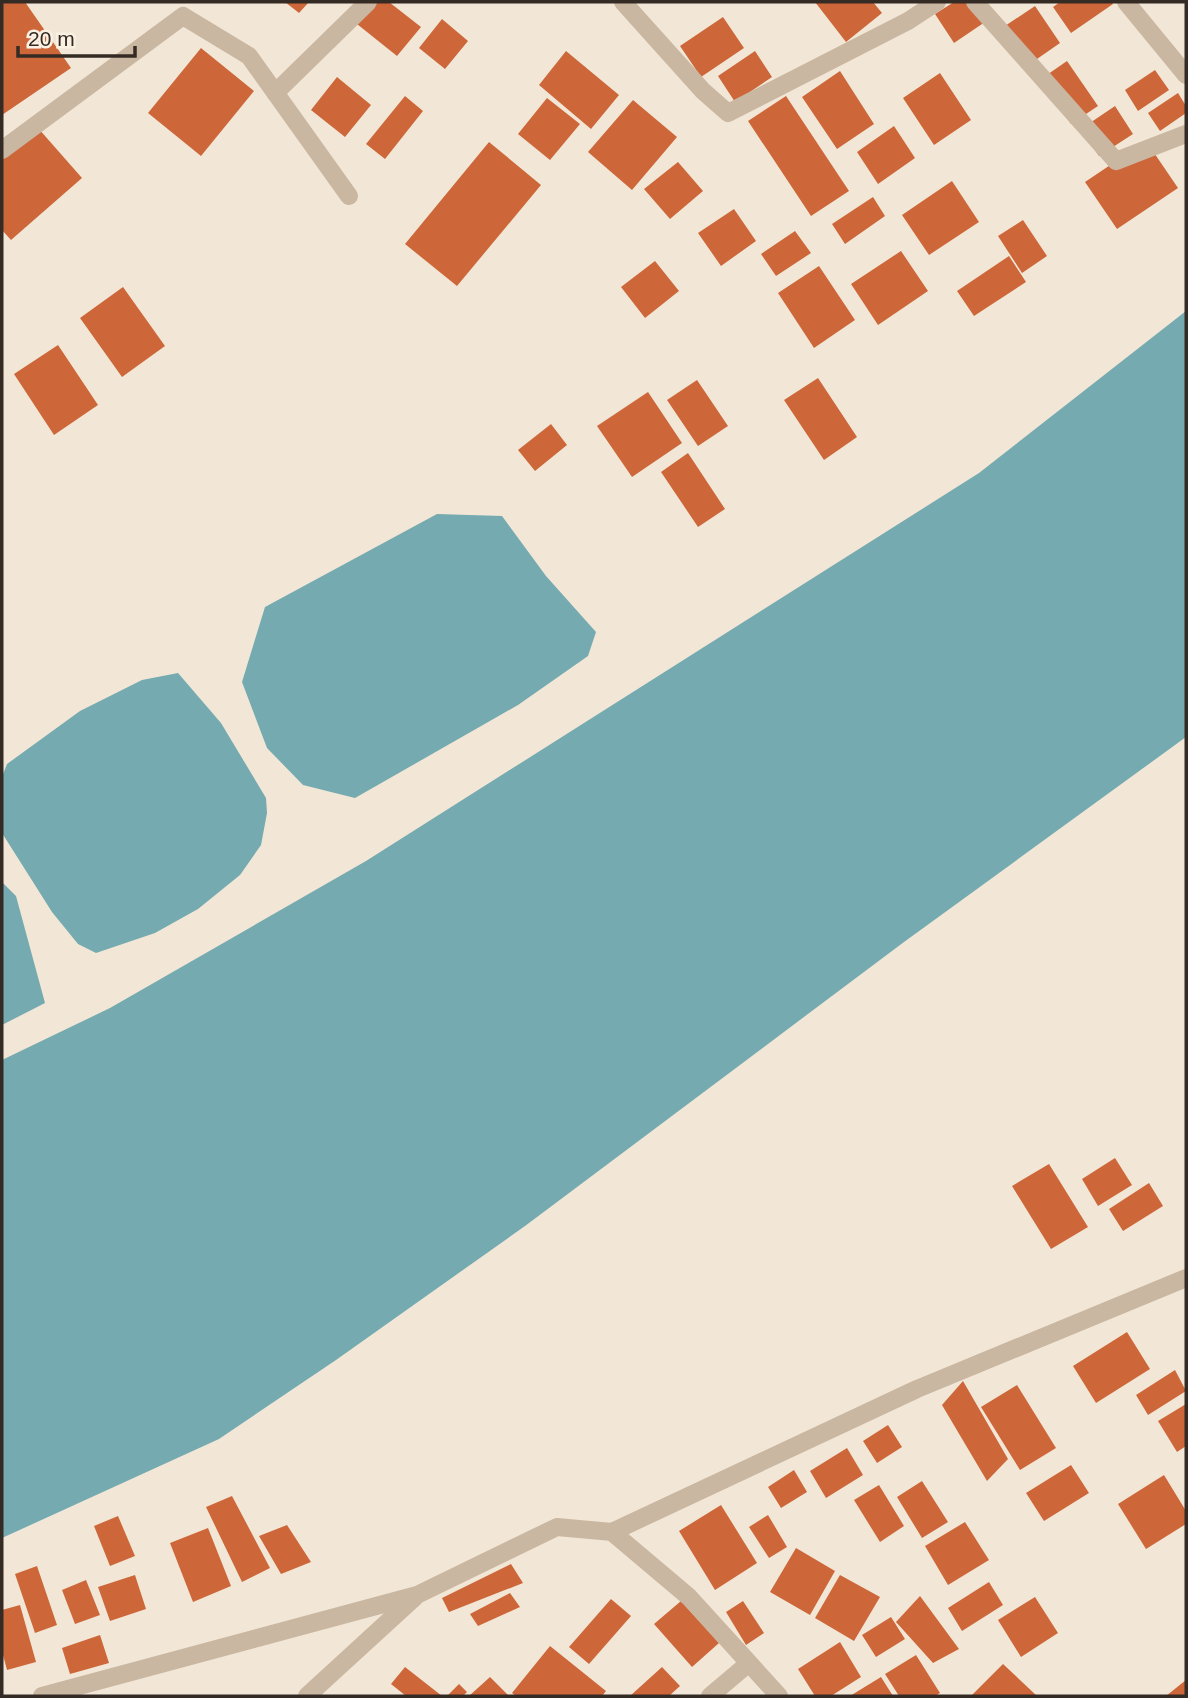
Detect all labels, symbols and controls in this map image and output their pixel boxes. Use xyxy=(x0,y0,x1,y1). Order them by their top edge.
scale bar xyxy=(18,14,135,58)
text: 20 m xyxy=(28,27,75,50)

